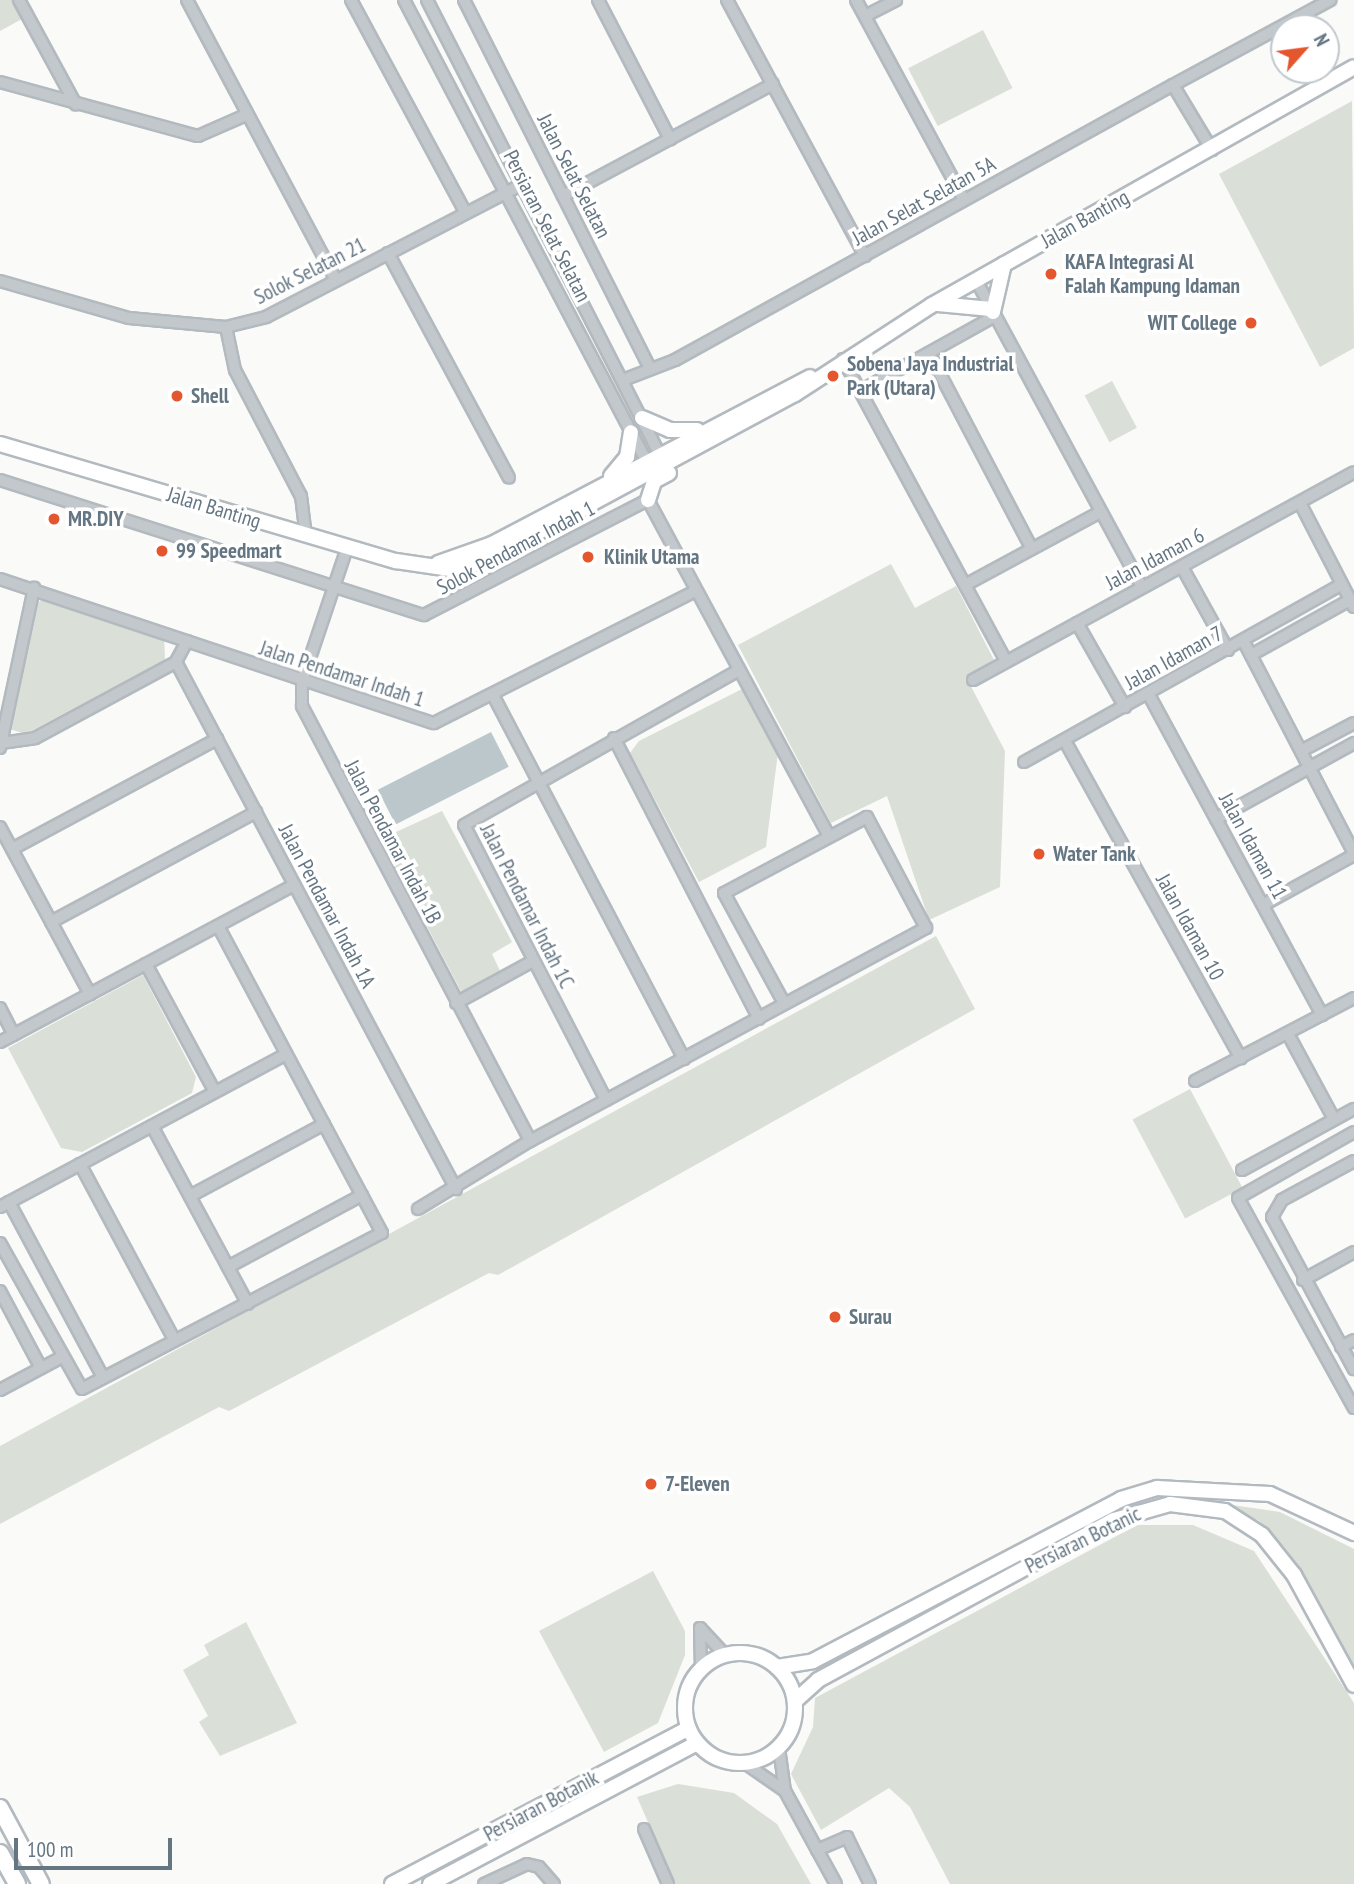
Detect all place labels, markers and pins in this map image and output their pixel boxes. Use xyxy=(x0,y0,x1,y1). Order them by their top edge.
place label: KAFA Integrasi Al Falah Kampung Idaman xyxy=(1065,249,1240,299)
marker: KAFA Integrasi Al Falah Kampung Idaman xyxy=(1043,266,1059,282)
place label: WIT College xyxy=(1147,310,1237,336)
marker: WIT College xyxy=(1243,315,1259,331)
place label: Sobena Jaya Industrial Park (Utara) xyxy=(847,351,1014,401)
marker: Sobena Jaya Industrial Park (Utara) xyxy=(825,368,841,384)
place label: Shell xyxy=(191,383,229,409)
marker: Shell xyxy=(169,388,185,404)
place label: MR.DIY xyxy=(68,506,124,532)
marker: MR.DIY xyxy=(46,511,62,527)
place label: 99 Speedmart xyxy=(176,538,282,564)
marker: 99 Speedmart xyxy=(154,543,170,559)
place label: Klinik Utama xyxy=(604,544,700,570)
marker: Klinik Utama xyxy=(578,547,598,567)
place label: Water Tank xyxy=(1053,841,1136,867)
marker: Water Tank xyxy=(1031,846,1047,862)
place label: Surau xyxy=(849,1304,892,1330)
marker: Surau xyxy=(827,1309,843,1325)
place label: 7-Eleven xyxy=(665,1471,730,1497)
marker: 7-Eleven xyxy=(643,1476,659,1492)

